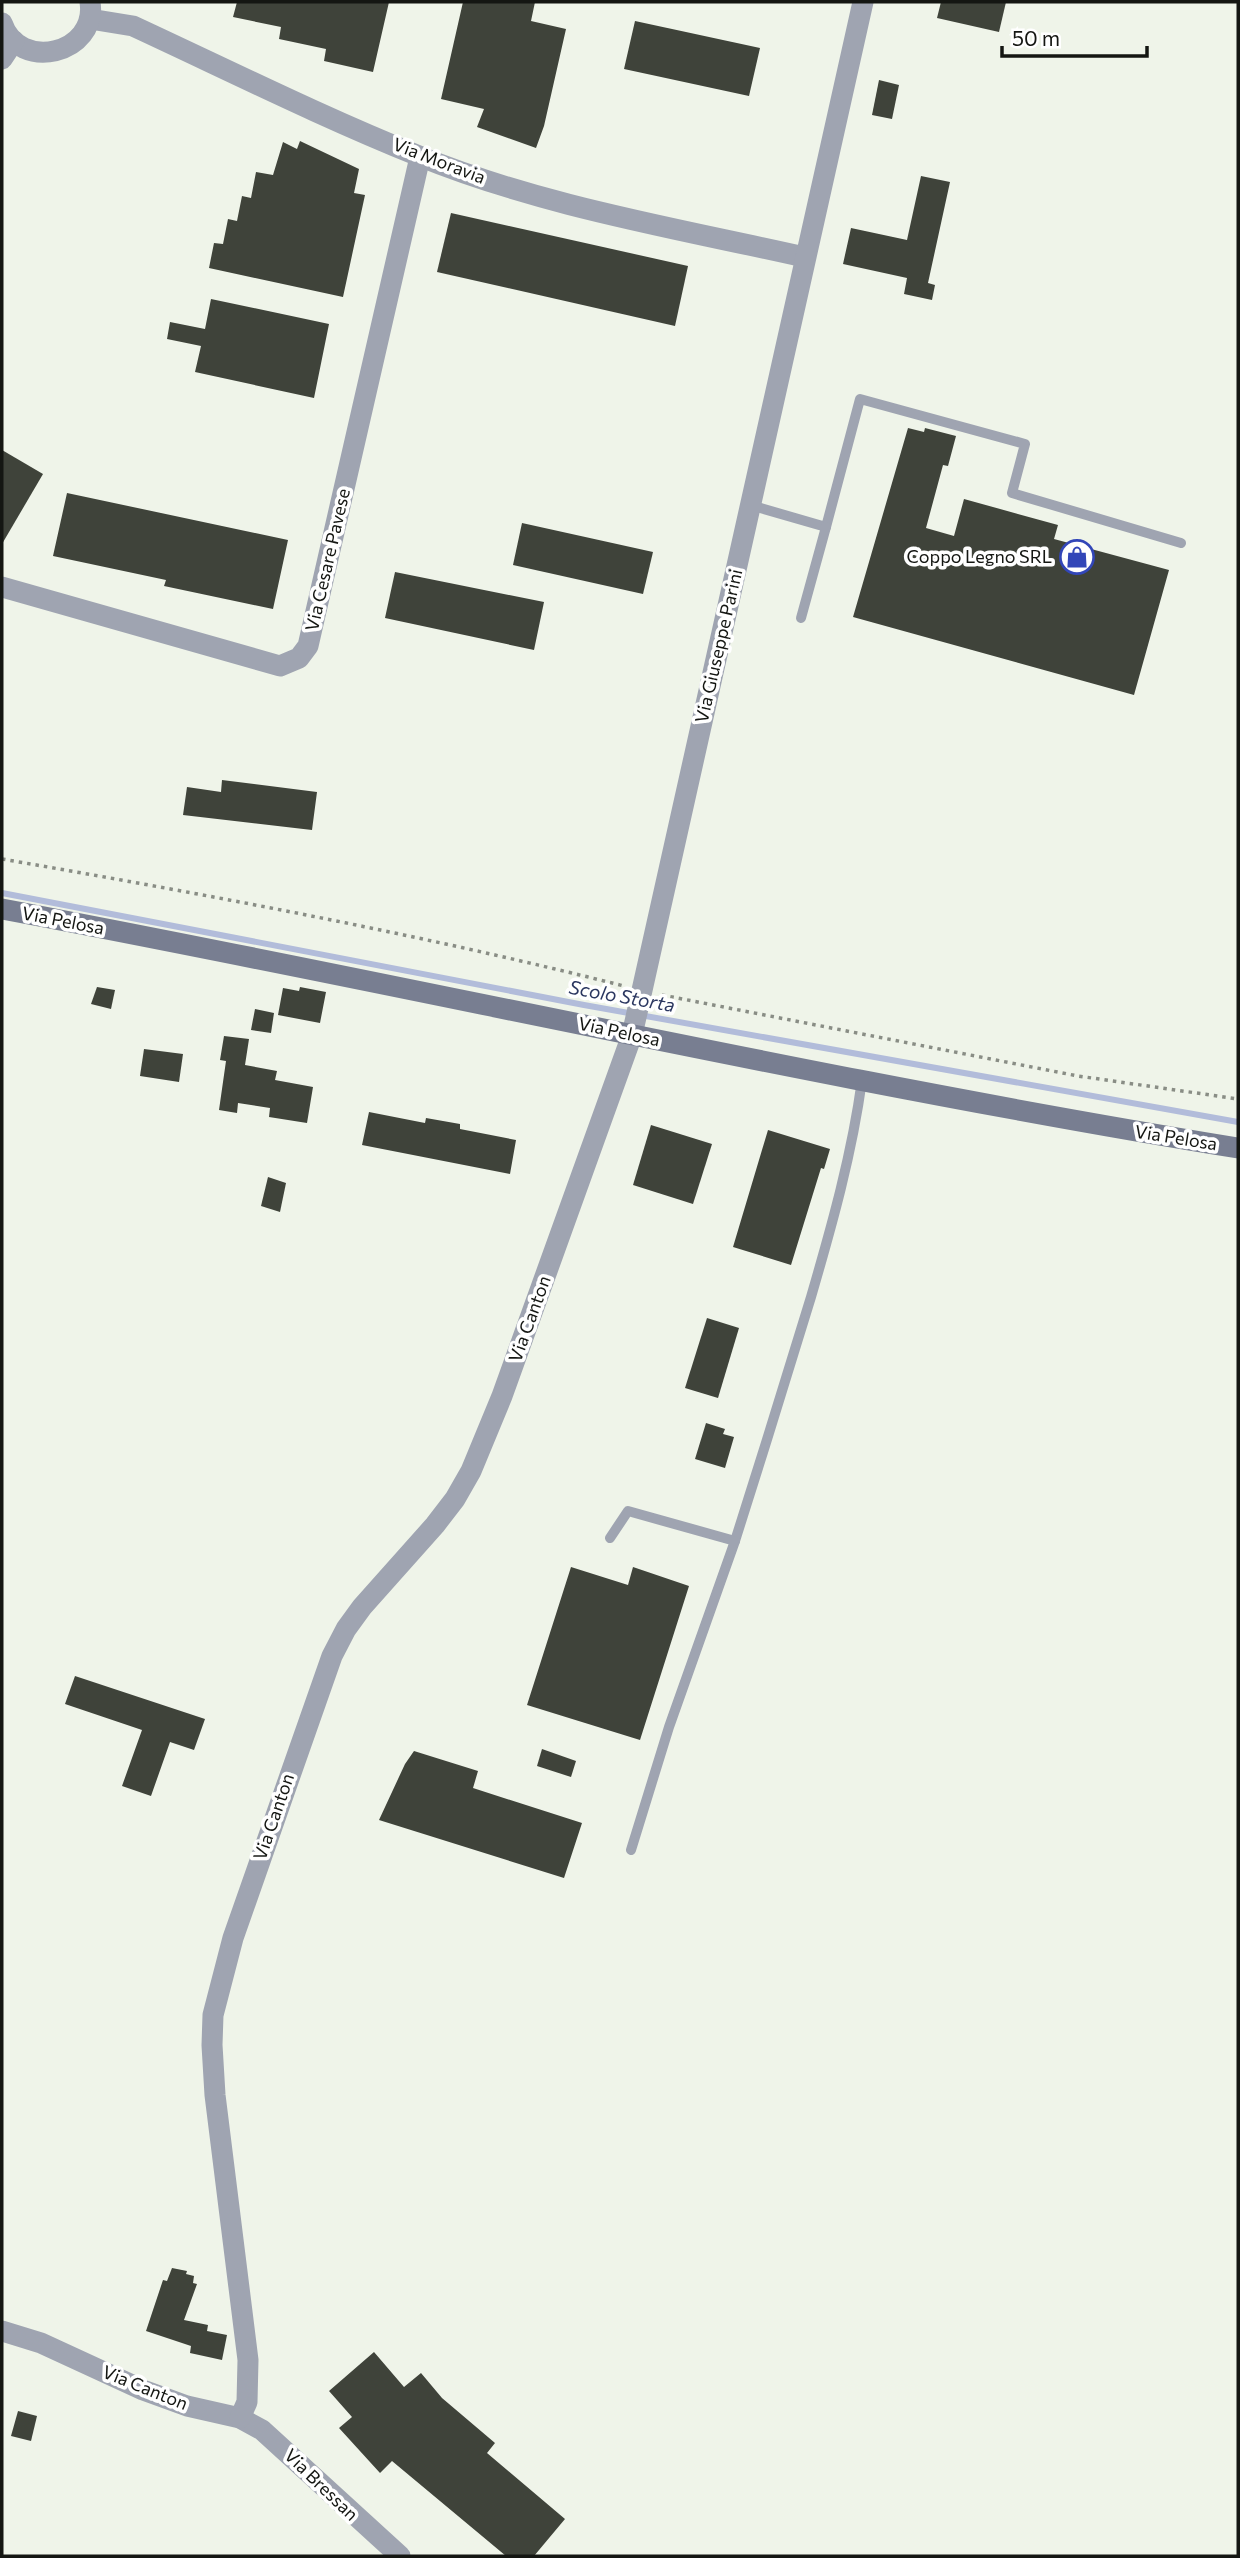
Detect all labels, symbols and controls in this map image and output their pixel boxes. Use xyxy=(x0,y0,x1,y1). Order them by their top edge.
scale bar xyxy=(1002,14,1147,58)
text: 50 m xyxy=(1012,25,1060,50)
street label: Via Moravia xyxy=(390,132,489,188)
street label: Via Cesare Pavese xyxy=(300,486,354,633)
shop icon: Coppo Legno SRL xyxy=(1058,538,1096,576)
place label: Coppo Legno SRL xyxy=(906,545,1052,567)
street label: Via Giuseppe Parini xyxy=(690,567,746,725)
street label: Via Pelosa xyxy=(20,901,106,939)
water label: Scolo Storta xyxy=(567,975,677,1016)
street label: Via Pelosa xyxy=(576,1012,662,1050)
street label: Via Pelosa xyxy=(1133,1120,1219,1154)
street label: Via Canton xyxy=(503,1272,555,1365)
street label: Via Canton xyxy=(248,1770,298,1863)
street label: Via Canton xyxy=(99,2360,191,2414)
street label: Via Bressan xyxy=(280,2444,363,2525)

